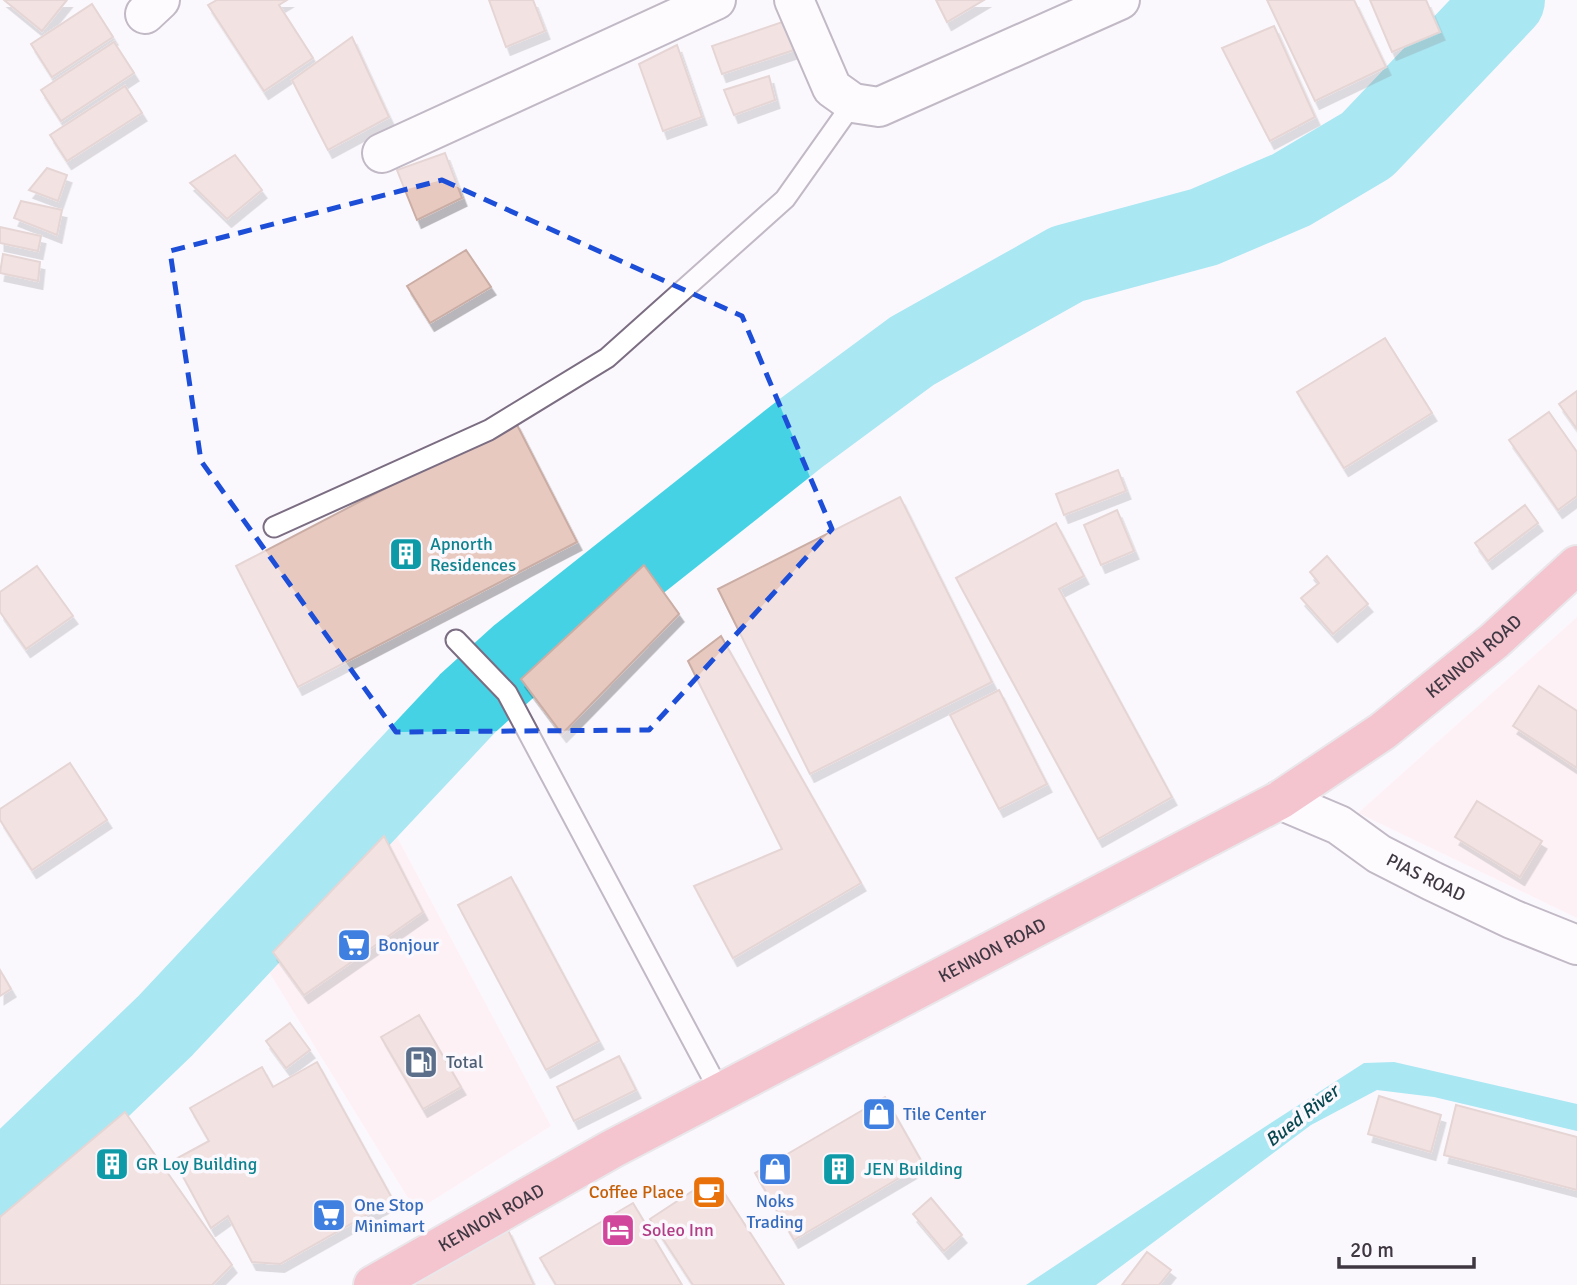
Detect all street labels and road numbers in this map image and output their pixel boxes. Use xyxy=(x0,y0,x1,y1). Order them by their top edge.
street label: KENNON ROAD xyxy=(1421,610,1526,703)
street label: PIAS ROAD xyxy=(1383,849,1469,906)
street label: KENNON ROAD xyxy=(935,913,1050,987)
street label: KENNON ROAD xyxy=(434,1179,548,1257)

